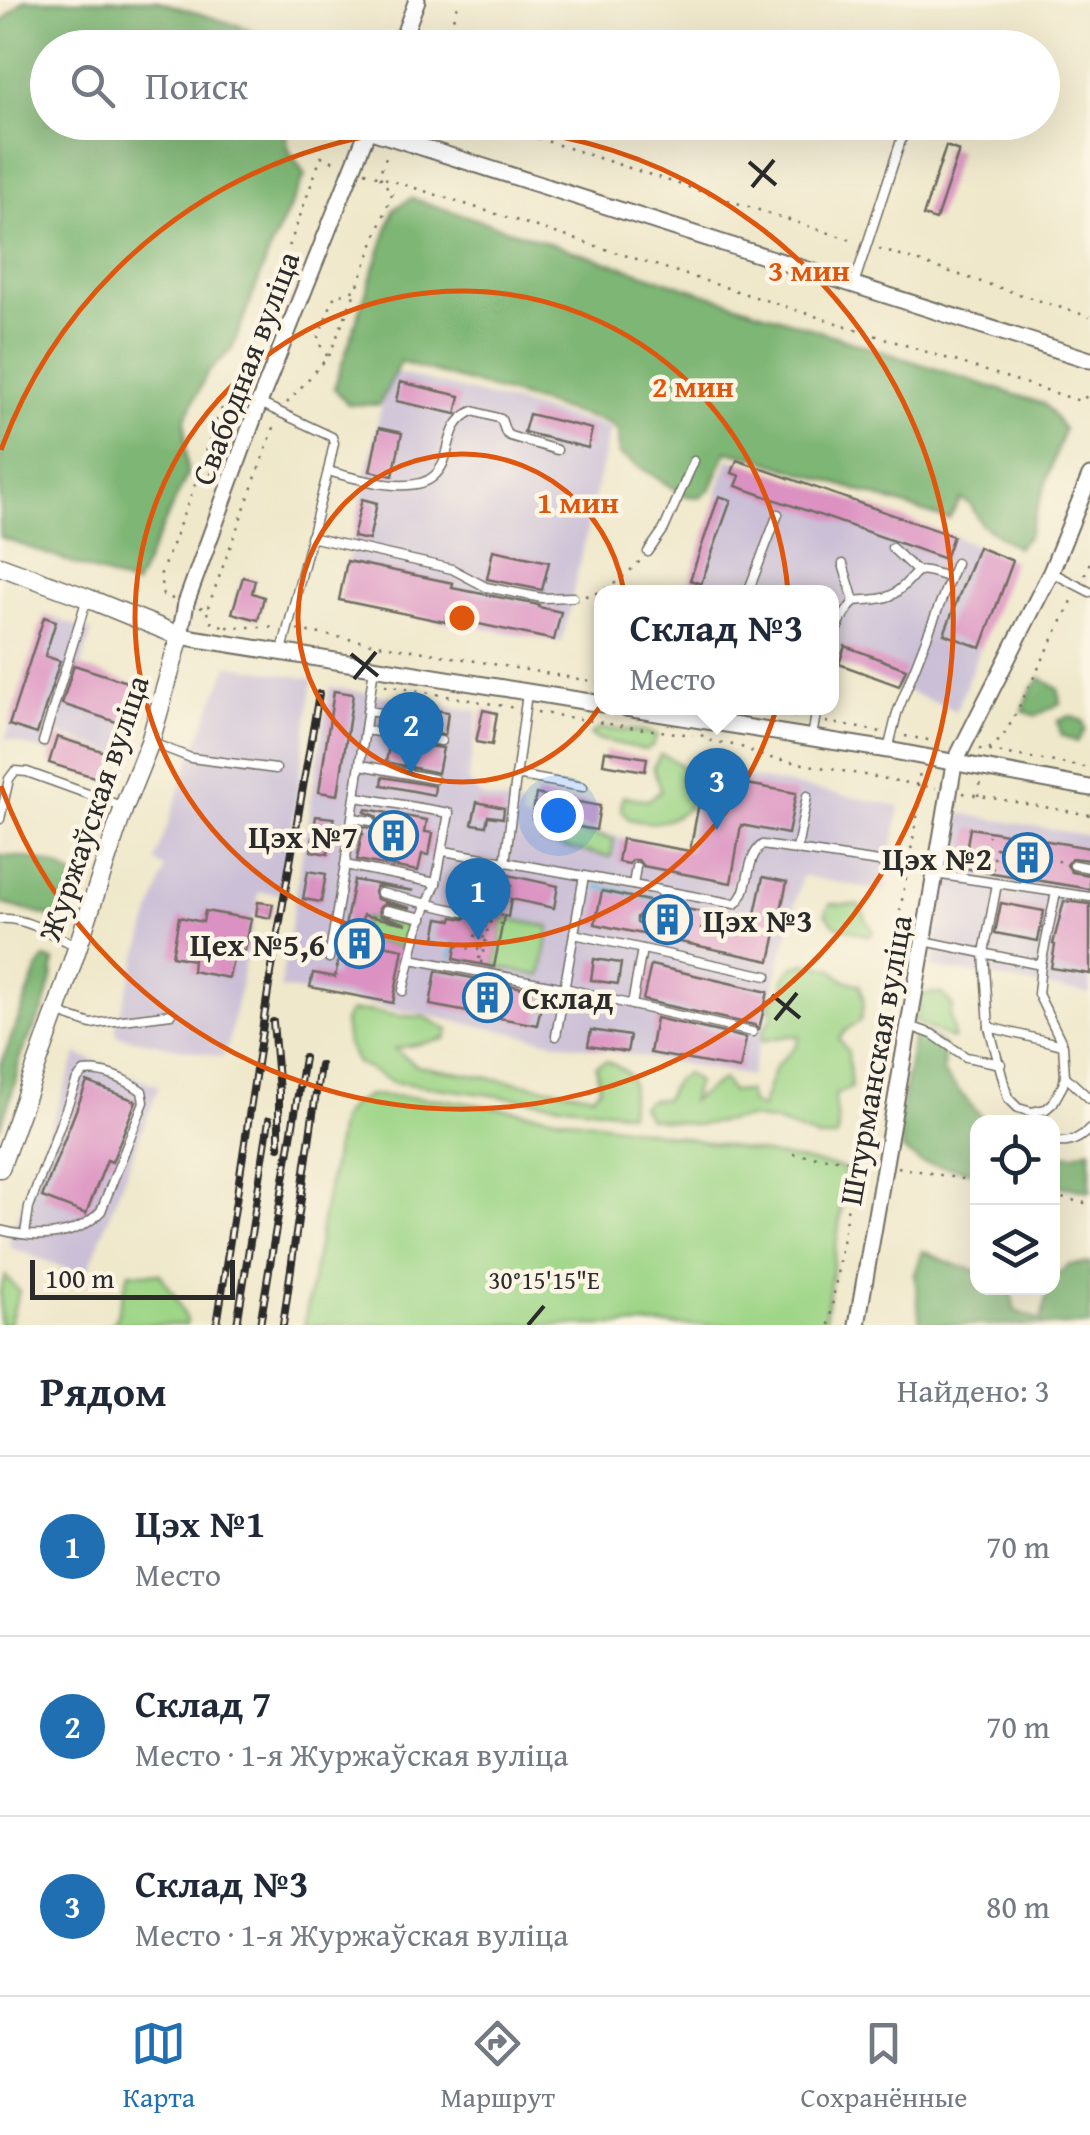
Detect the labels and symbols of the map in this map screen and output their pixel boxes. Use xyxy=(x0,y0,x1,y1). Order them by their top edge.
street label: Свабодная вуліца xyxy=(179,243,312,492)
text: 3 мин xyxy=(768,248,850,292)
text: 2 мин xyxy=(652,364,734,408)
text: 1 мин xyxy=(537,480,619,524)
centre of rings xyxy=(444,600,480,636)
street label: Журжаўская вуліца xyxy=(25,668,161,948)
pin: 2 xyxy=(378,692,444,774)
pin: 3 xyxy=(684,748,750,830)
your location xyxy=(533,790,584,841)
building icon: Цэх №7 xyxy=(367,810,419,862)
place label: Цэх №7 xyxy=(248,813,358,860)
building icon: Цэх №2 xyxy=(1001,832,1053,884)
place label: Цэх №2 xyxy=(882,835,992,882)
pin: 1 xyxy=(446,858,510,940)
building icon: Цэх №3 xyxy=(642,894,694,946)
place label: Цэх №3 xyxy=(703,897,813,944)
street label: Штурманская вуліца xyxy=(826,910,924,1209)
building icon: Цех №5,6 xyxy=(334,918,386,970)
place label: Цех №5,6 xyxy=(190,921,325,968)
building icon: Склад xyxy=(461,971,513,1023)
place label: Склад xyxy=(522,974,614,1021)
scale bar xyxy=(30,1255,235,1300)
text: 30°15'15"E xyxy=(488,1262,600,1298)

